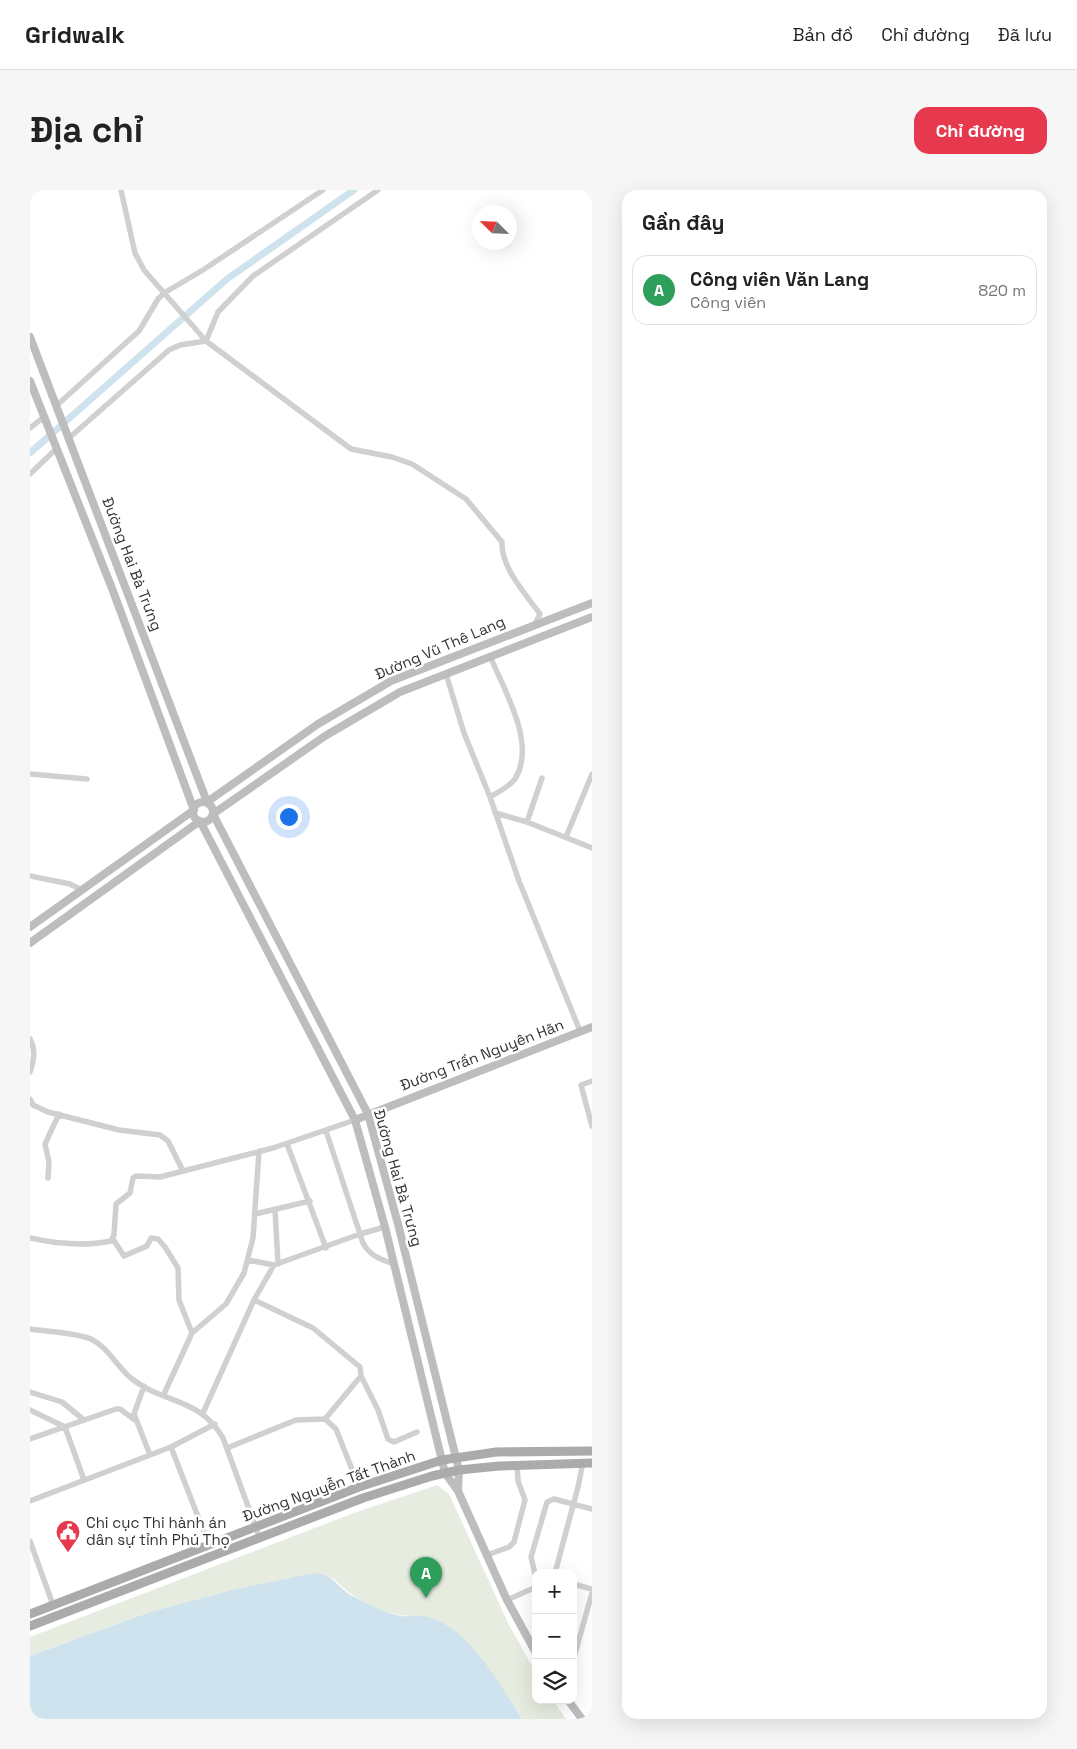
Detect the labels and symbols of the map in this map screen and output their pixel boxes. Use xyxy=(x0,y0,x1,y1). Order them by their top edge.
north arrow xyxy=(472,205,517,250)
street label: Đường Hai Bà Trưng xyxy=(98,494,167,633)
street label: Đường Vũ Thê Lang xyxy=(372,612,508,684)
your location xyxy=(276,804,302,830)
street label: Đường Trần Nguyên Hãn xyxy=(397,1015,566,1094)
street label: Đường Hai Bà Trưng xyxy=(370,1107,427,1249)
street label: Đường Nguyễn Tất Thành xyxy=(240,1445,418,1526)
place label: Chi cục Thi hành án dân sự tỉnh Phú Thọ xyxy=(86,1513,230,1549)
public building icon: Chi cục Thi hành án dân sự tỉnh Phú Thọ xyxy=(55,1519,81,1553)
pin: A xyxy=(410,1557,442,1598)

